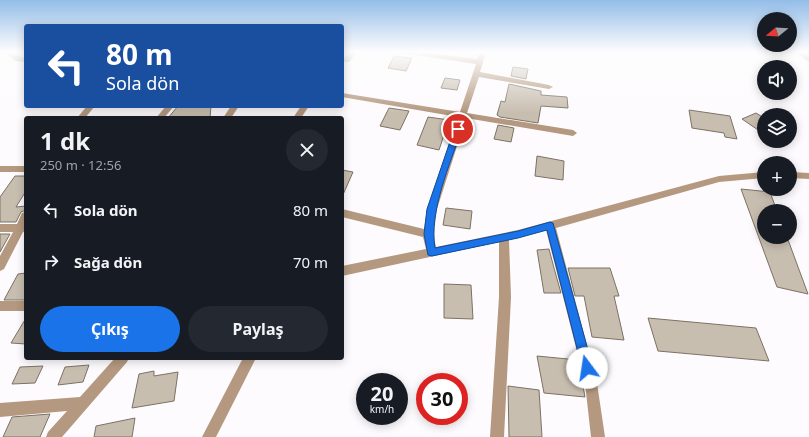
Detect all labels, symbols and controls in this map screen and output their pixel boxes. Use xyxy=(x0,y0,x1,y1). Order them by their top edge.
north arrow xyxy=(757,12,797,52)
map controls xyxy=(757,12,797,244)
text: 80 m xyxy=(106,35,173,73)
icon: left xyxy=(40,40,92,92)
button: sound xyxy=(757,60,797,100)
text: Sola dön xyxy=(106,71,179,95)
button: layers xyxy=(757,108,797,148)
pin xyxy=(441,112,475,146)
icon: arrive xyxy=(447,118,469,140)
text: 1 dk xyxy=(40,124,90,157)
button: close xyxy=(286,129,328,171)
text: 250 m · 12:56 xyxy=(40,156,121,174)
button: + xyxy=(757,156,797,196)
icon: left xyxy=(40,199,62,221)
text: Sola dön xyxy=(74,200,138,220)
text: 80 m xyxy=(293,200,328,220)
button: − xyxy=(757,204,797,244)
icon: right xyxy=(40,251,62,273)
text: Sağa dön xyxy=(74,252,142,272)
text: 70 m xyxy=(293,252,328,272)
button: Çıkış xyxy=(40,306,180,352)
button: Paylaş xyxy=(188,306,328,352)
position arrow xyxy=(566,347,608,389)
speed limit sign: 30 xyxy=(416,373,468,425)
text: 20 xyxy=(371,380,393,407)
text: km/h xyxy=(370,402,394,416)

